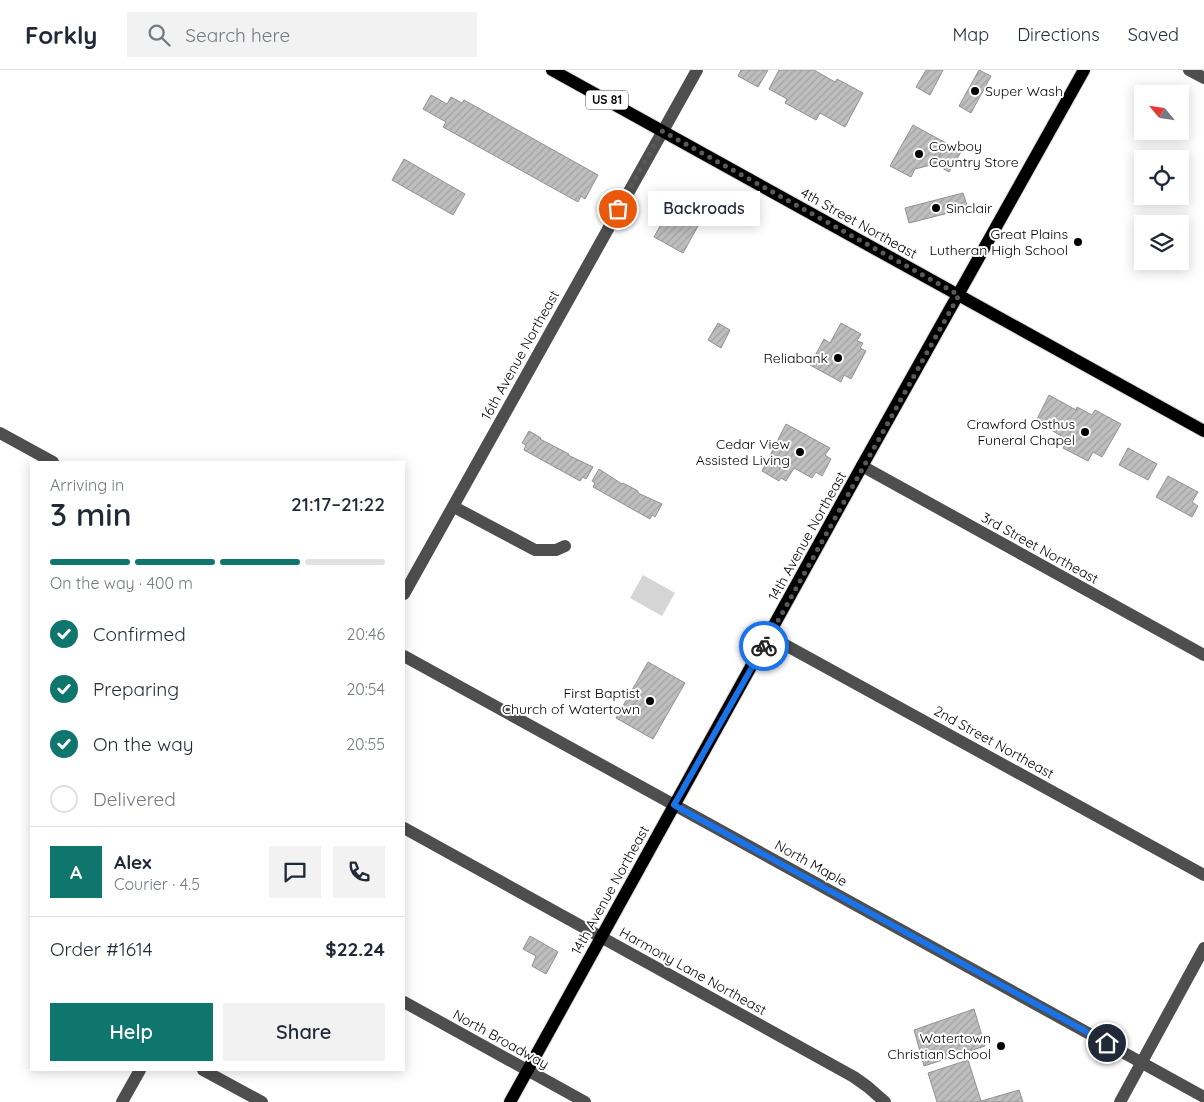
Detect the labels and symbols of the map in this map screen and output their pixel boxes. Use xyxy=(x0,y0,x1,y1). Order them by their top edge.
place label: Super Wash xyxy=(985,82,1063,100)
marker: Super Wash xyxy=(969,85,981,97)
north arrow xyxy=(1134,85,1189,140)
road number: US 81 xyxy=(586,90,628,110)
place label: Cowboy Country Store xyxy=(929,137,1019,171)
marker: Cowboy Country Store xyxy=(913,148,925,160)
street label: 4th Street Northeast xyxy=(798,183,921,263)
pin xyxy=(597,188,639,230)
callout: Backroads xyxy=(648,192,760,226)
place label: Sinclair xyxy=(946,199,993,217)
marker: Sinclair xyxy=(930,202,942,214)
place label: Great Plains Lutheran High School xyxy=(930,225,1068,259)
marker: Great Plains Lutheran High School xyxy=(1072,236,1084,248)
street label: 16th Avenue Northeast xyxy=(477,287,563,423)
place label: Reliabank xyxy=(764,349,828,367)
marker: Reliabank xyxy=(832,352,844,364)
place label: Crawford Osthus Funeral Chapel xyxy=(967,415,1075,449)
marker: Crawford Osthus Funeral Chapel xyxy=(1079,426,1091,438)
place label: Cedar View Assisted Living xyxy=(696,435,790,469)
marker: Cedar View Assisted Living xyxy=(794,446,806,458)
street label: 14th Avenue Northeast xyxy=(764,468,850,604)
street label: 3rd Street Northeast xyxy=(978,508,1102,588)
courier xyxy=(739,621,789,671)
place label: First Baptist Church of Watertown xyxy=(502,684,640,718)
marker: First Baptist Church of Watertown xyxy=(644,695,656,707)
street label: 2nd Street Northeast xyxy=(931,701,1058,783)
street label: 14th Avenue Northeast xyxy=(567,822,653,958)
street label: North Maple xyxy=(772,836,850,890)
street label: Harmony Lane Northeast xyxy=(616,923,770,1019)
street label: North Broadway xyxy=(450,1005,552,1073)
pin xyxy=(1086,1022,1128,1064)
place label: Watertown Christian School xyxy=(888,1029,991,1063)
marker: Watertown Christian School xyxy=(995,1040,1007,1052)

